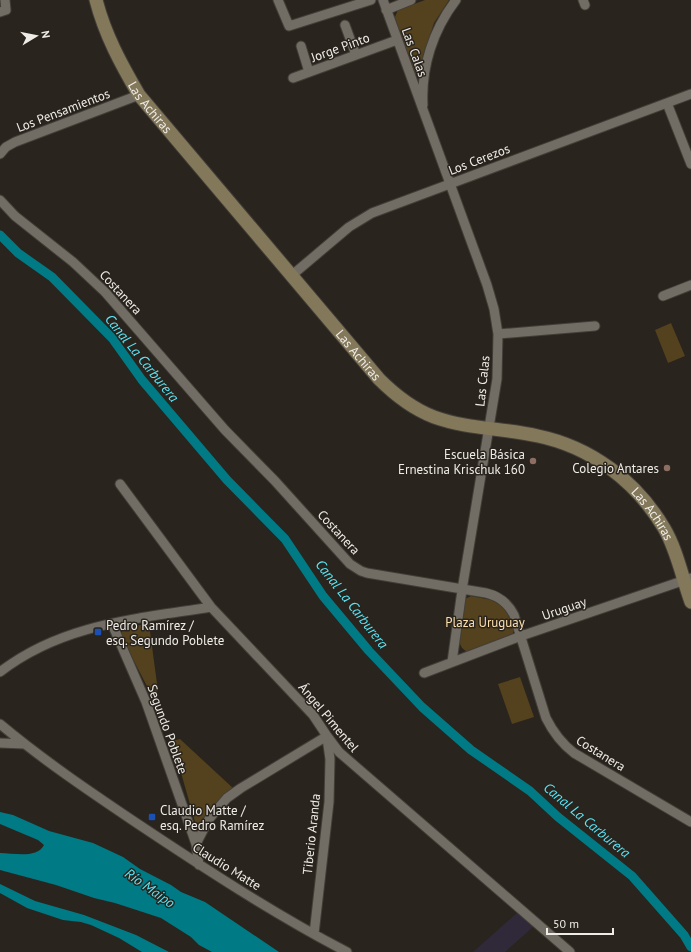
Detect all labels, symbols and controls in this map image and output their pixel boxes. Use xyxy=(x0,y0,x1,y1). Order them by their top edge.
north arrow xyxy=(16,16,56,56)
street label: Las Calas xyxy=(398,25,431,79)
text: N xyxy=(38,29,53,39)
street label: Jorge Pinto xyxy=(308,29,372,66)
street label: Las Achiras xyxy=(124,78,176,137)
street label: Los Pensamientos xyxy=(14,85,112,136)
street label: Los Cerezos xyxy=(446,140,512,179)
street label: Costanera xyxy=(96,266,146,318)
water label: Canal La Carburera xyxy=(101,310,183,406)
street label: Las Achiras xyxy=(332,326,385,384)
street label: Las Calas xyxy=(471,355,494,407)
place label: Escuela Básica Ernestina Krischuk 160 xyxy=(398,446,525,478)
marker: Escuela Básica Ernestina Krischuk 160 xyxy=(528,456,538,466)
place label: Colegio Antares xyxy=(572,460,659,477)
marker: Colegio Antares xyxy=(662,463,672,473)
street label: Las Achiras xyxy=(628,484,677,543)
street label: Costanera xyxy=(314,506,364,558)
water label: Canal La Carburera xyxy=(312,556,392,652)
street label: Uruguay xyxy=(539,593,589,624)
park label: Plaza Uruguay xyxy=(445,614,525,631)
place label: Pedro Ramírez / esq. Segundo Poblete xyxy=(106,617,224,649)
marker: Pedro Ramírez / esq. Segundo Poblete xyxy=(93,627,103,637)
street label: Ángel Pimentel xyxy=(295,679,363,756)
street label: Segundo Poblete xyxy=(143,682,192,776)
street label: Costanera xyxy=(573,732,629,775)
water label: Canal La Carburera xyxy=(540,778,634,862)
street label: Tiberio Aranda xyxy=(299,793,324,875)
place label: Claudio Matte / esq. Pedro Ramírez xyxy=(160,802,265,834)
marker: Claudio Matte / esq. Pedro Ramírez xyxy=(147,812,157,822)
street label: Claudio Matte xyxy=(189,839,264,894)
water label: Río Maipo xyxy=(121,864,179,912)
scale bar xyxy=(547,910,613,936)
text: 50 m xyxy=(553,916,579,931)

